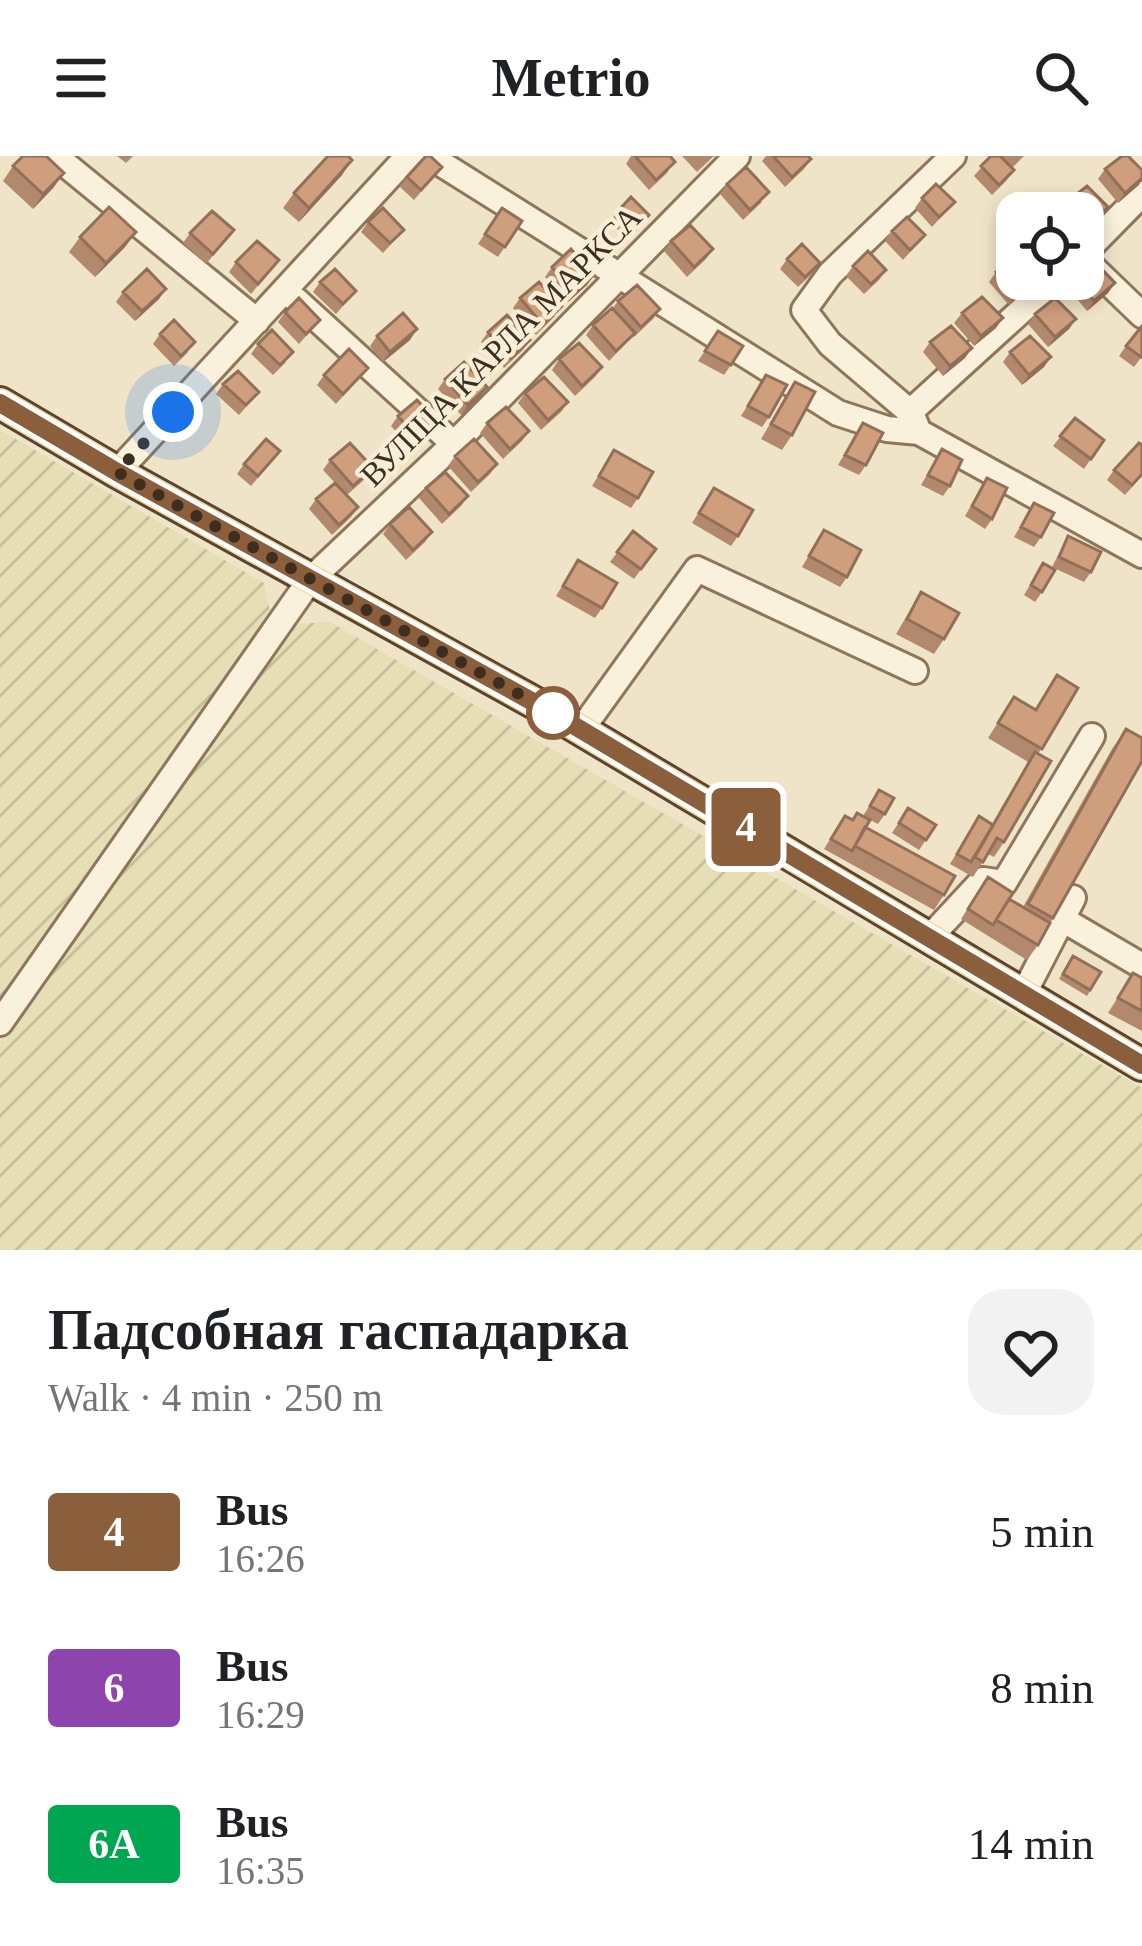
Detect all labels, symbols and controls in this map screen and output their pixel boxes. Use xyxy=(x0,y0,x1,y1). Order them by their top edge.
icon: menu xyxy=(48,45,114,111)
icon: search xyxy=(1028,45,1094,111)
text: Metrio xyxy=(492,48,650,108)
map controls xyxy=(996,192,1104,300)
button: locate xyxy=(996,192,1104,300)
street label: ВУЛІЦА КАРЛА МАРКСА xyxy=(353,198,649,494)
your location xyxy=(143,382,203,442)
unlabelled marker xyxy=(528,688,578,738)
line badge: 4 xyxy=(707,788,785,866)
text: 4 xyxy=(736,804,757,850)
button: heart xyxy=(968,1289,1094,1415)
text: Падсобная гаспадарка xyxy=(48,1298,629,1361)
text: Walk · 4 min · 250 m xyxy=(48,1376,383,1419)
text: Bus xyxy=(216,1485,289,1535)
text: 5 min xyxy=(990,1507,1094,1557)
text: 4 xyxy=(104,1509,125,1555)
text: 16:26 xyxy=(216,1537,305,1580)
text: Bus xyxy=(216,1641,289,1691)
text: 8 min xyxy=(990,1663,1094,1713)
text: 6 xyxy=(104,1665,125,1711)
text: 16:29 xyxy=(216,1693,305,1736)
text: Bus xyxy=(216,1797,289,1847)
text: 14 min xyxy=(968,1819,1094,1869)
text: 6А xyxy=(88,1821,140,1867)
text: 16:35 xyxy=(216,1849,305,1892)

